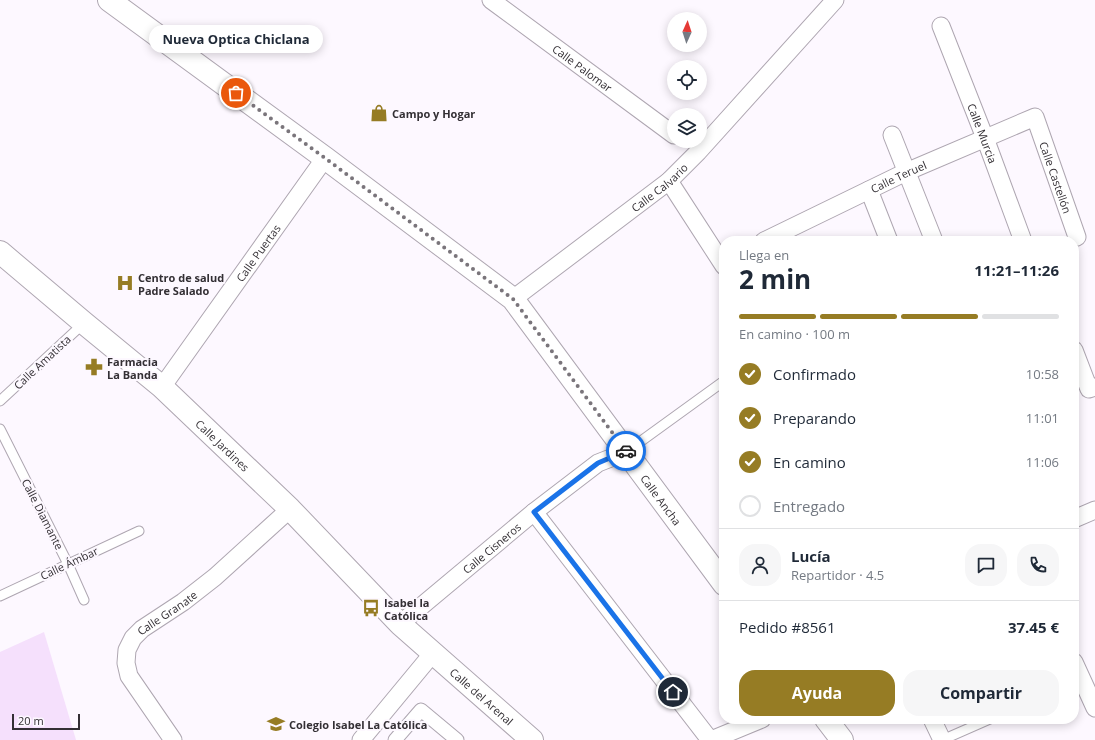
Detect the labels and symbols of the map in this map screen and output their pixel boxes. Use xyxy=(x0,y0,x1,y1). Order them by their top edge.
north arrow xyxy=(667,12,707,52)
callout: Nueva Optica Chiclana xyxy=(149,25,323,53)
street label: Calle Palomar xyxy=(550,41,616,95)
pin xyxy=(219,76,253,110)
street label: Calle Murcia xyxy=(965,101,1001,165)
shop icon: Campo y Hogar xyxy=(369,103,389,123)
place label: Campo y Hogar xyxy=(392,106,475,121)
street label: Calle Castellón xyxy=(1037,139,1076,215)
street label: Calle Teruel xyxy=(868,157,928,196)
street label: Calle Calvario xyxy=(628,159,691,215)
street label: Calle Puertas xyxy=(232,221,283,284)
place label: Centro de salud Padre Salado xyxy=(138,270,224,298)
hospital icon: Centro de salud Padre Salado xyxy=(115,273,135,293)
street label: Calle Amatista xyxy=(10,332,74,392)
place label: Farmacia La Banda xyxy=(107,354,158,382)
pharmacy icon: Farmacia La Banda xyxy=(84,357,104,377)
street label: Calle Jardines xyxy=(193,416,253,474)
courier xyxy=(606,431,646,471)
street label: Calle Ancha xyxy=(638,471,685,528)
street label: Calle Diamante xyxy=(19,476,67,552)
street label: Calle Cisneros xyxy=(459,519,524,577)
street label: Calle Ámbar xyxy=(38,543,101,583)
street label: Calle Granate xyxy=(133,587,200,638)
place label: Isabel la Católica xyxy=(384,595,429,623)
bus stop icon: Isabel la Católica xyxy=(361,598,381,618)
street label: Calle del Arenal xyxy=(447,664,517,728)
pin xyxy=(656,675,690,709)
scale bar xyxy=(12,712,80,731)
school or university icon: Colegio Isabel La Católica xyxy=(266,714,286,734)
place label: Colegio Isabel La Católica xyxy=(289,717,427,732)

